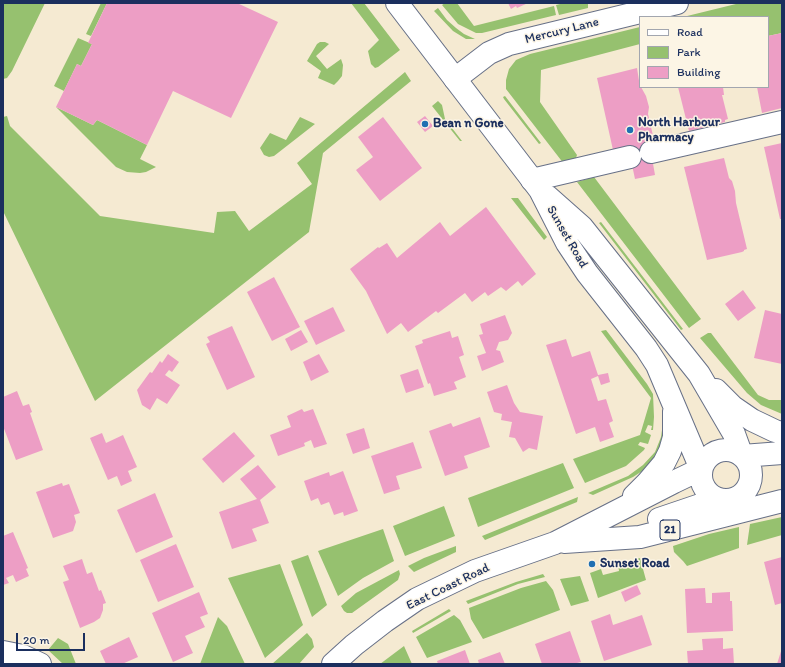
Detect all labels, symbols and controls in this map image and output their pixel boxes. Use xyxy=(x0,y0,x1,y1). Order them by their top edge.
street label: Mercury Lane xyxy=(523,14,601,48)
legend xyxy=(639,16,769,88)
text: Road xyxy=(677,25,703,39)
text: Park xyxy=(677,45,701,59)
text: Building xyxy=(677,65,720,79)
place label: North Harbour Pharmacy xyxy=(638,115,720,146)
place label: Bean n Gone xyxy=(433,116,504,132)
marker: Bean n Gone xyxy=(420,119,430,129)
marker: North Harbour Pharmacy xyxy=(625,125,635,135)
street label: Sunset Road xyxy=(543,203,591,271)
road number: 21 xyxy=(660,520,680,540)
place label: Sunset Road xyxy=(600,556,670,572)
marker: Sunset Road xyxy=(587,559,597,569)
street label: East Coast Road xyxy=(404,560,492,614)
scale bar xyxy=(18,625,87,651)
text: 20 m xyxy=(23,633,50,647)

